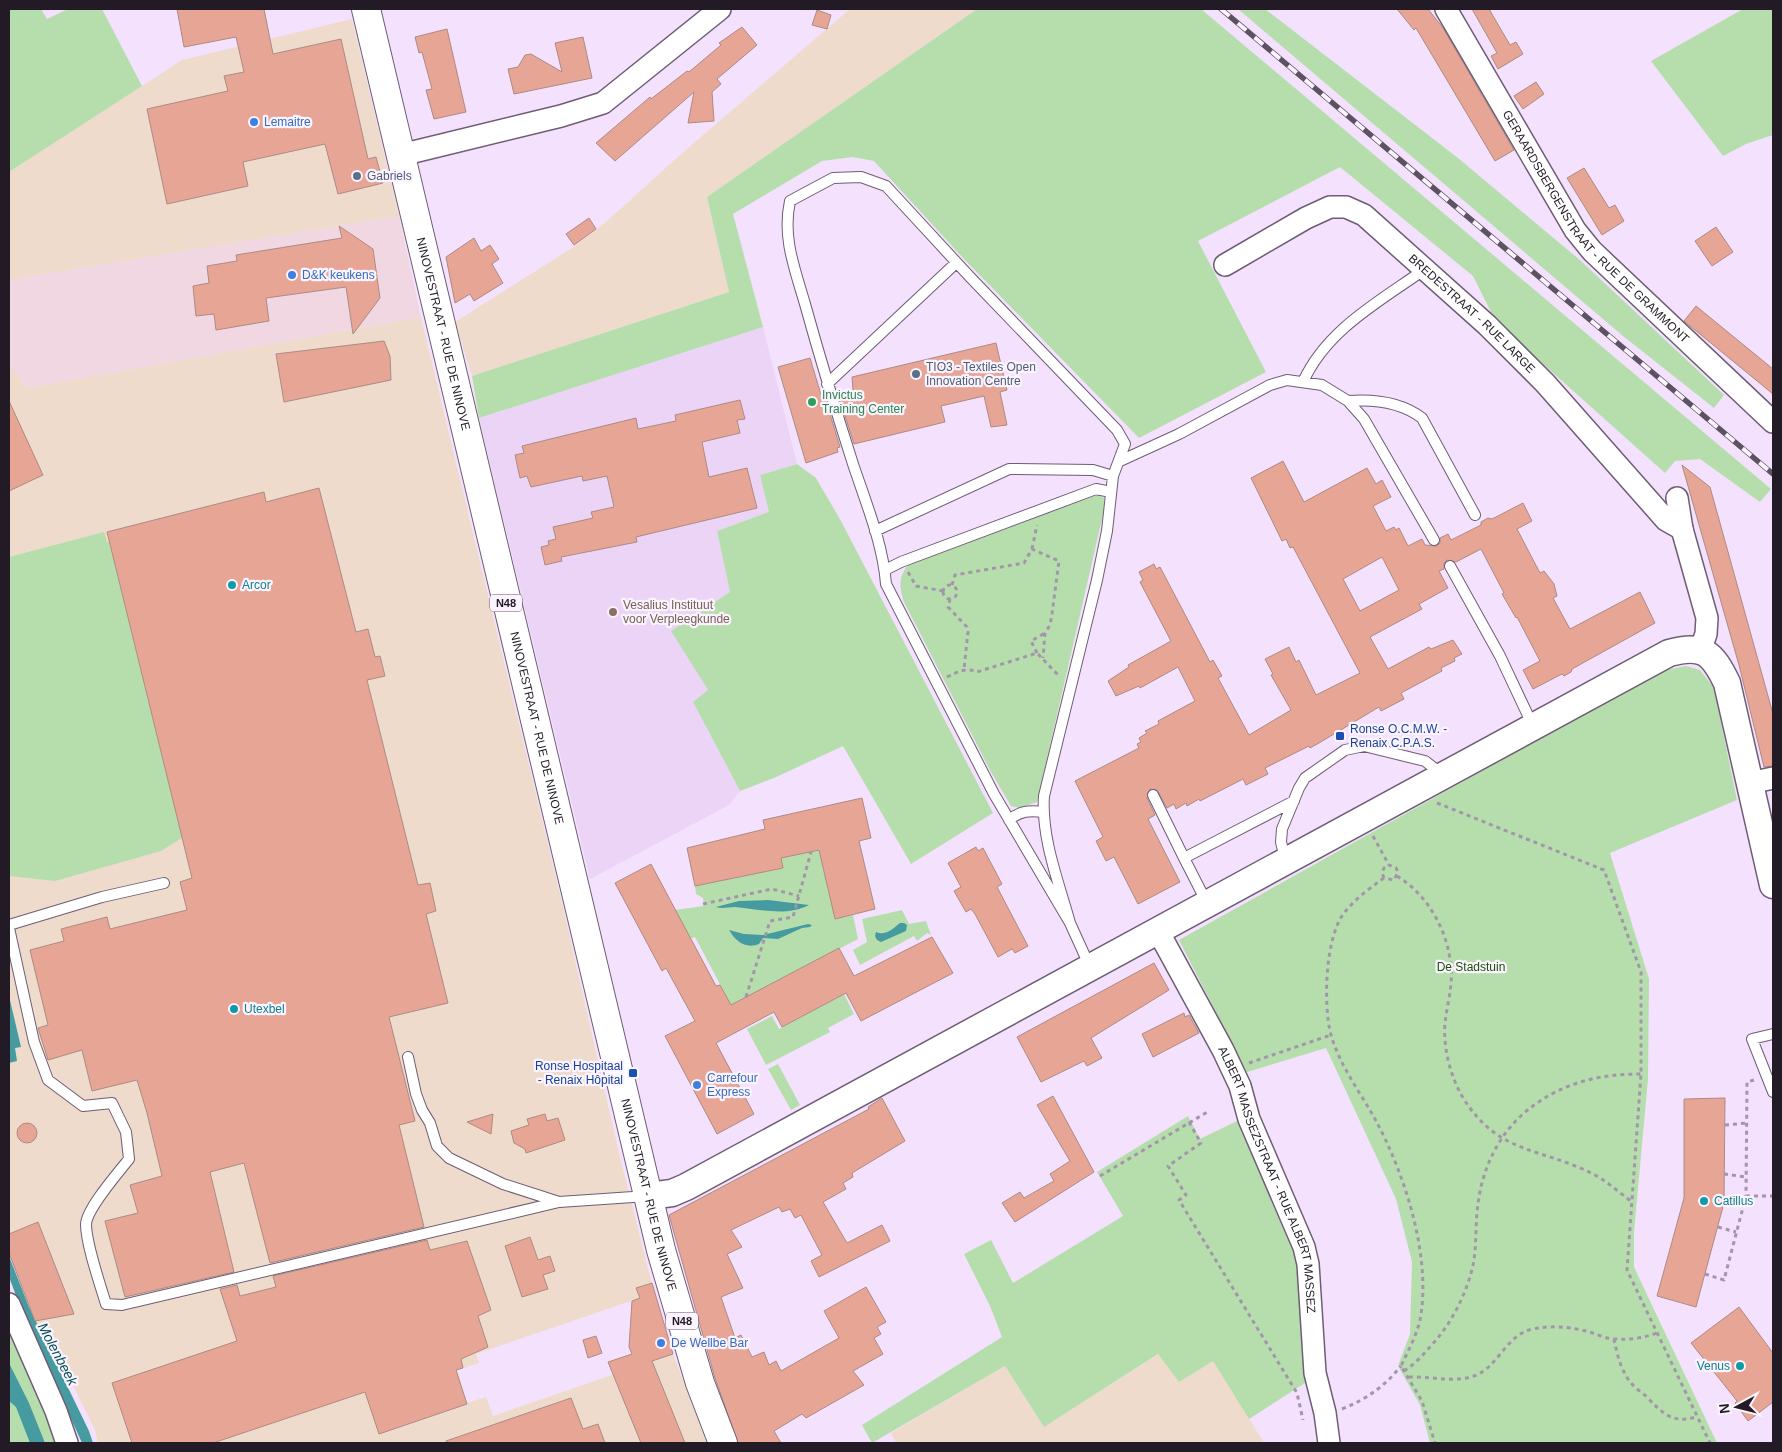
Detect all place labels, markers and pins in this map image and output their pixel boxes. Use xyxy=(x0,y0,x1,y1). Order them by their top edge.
place label: Lemaitre xyxy=(264,115,311,129)
marker: Lemaitre xyxy=(248,116,260,128)
place label: Gabriels xyxy=(367,169,412,183)
marker: Gabriels xyxy=(351,170,363,182)
place label: D&K keukens xyxy=(302,268,375,282)
marker: D&K keukens xyxy=(286,269,298,281)
place label: TIO3 - Textiles Open Innovation Centre xyxy=(926,360,1036,388)
marker: TIO3 - Textiles Open Innovation Centre xyxy=(910,368,922,380)
place label: Invictus Training Center xyxy=(822,388,904,416)
marker: Invictus Training Center xyxy=(806,396,818,408)
place label: Arcor xyxy=(242,578,271,592)
marker: Arcor xyxy=(226,579,238,591)
place label: Vesalius Instituut voor Verpleegkunde xyxy=(623,598,730,626)
marker: Vesalius Instituut voor Verpleegkunde xyxy=(607,606,619,618)
place label: Ronse O.C.M.W. - Renaix C.P.A.S. xyxy=(1350,722,1447,750)
marker: Ronse O.C.M.W. - Renaix C.P.A.S. xyxy=(1334,730,1346,742)
place label: Utexbel xyxy=(244,1002,285,1016)
marker: Utexbel xyxy=(228,1003,240,1015)
place label: Ronse Hospitaal - Renaix Hôpital xyxy=(535,1059,623,1087)
marker: Ronse Hospitaal - Renaix Hôpital xyxy=(627,1067,639,1079)
place label: Carrefour Express xyxy=(707,1071,758,1099)
marker: Carrefour Express xyxy=(691,1079,703,1091)
place label: Catillus xyxy=(1714,1194,1753,1208)
marker: Catillus xyxy=(1698,1195,1710,1207)
place label: De Wellbe Bar xyxy=(671,1336,748,1350)
marker: De Wellbe Bar xyxy=(655,1337,667,1349)
place label: Venus xyxy=(1697,1359,1730,1373)
marker: Venus xyxy=(1734,1360,1746,1372)

